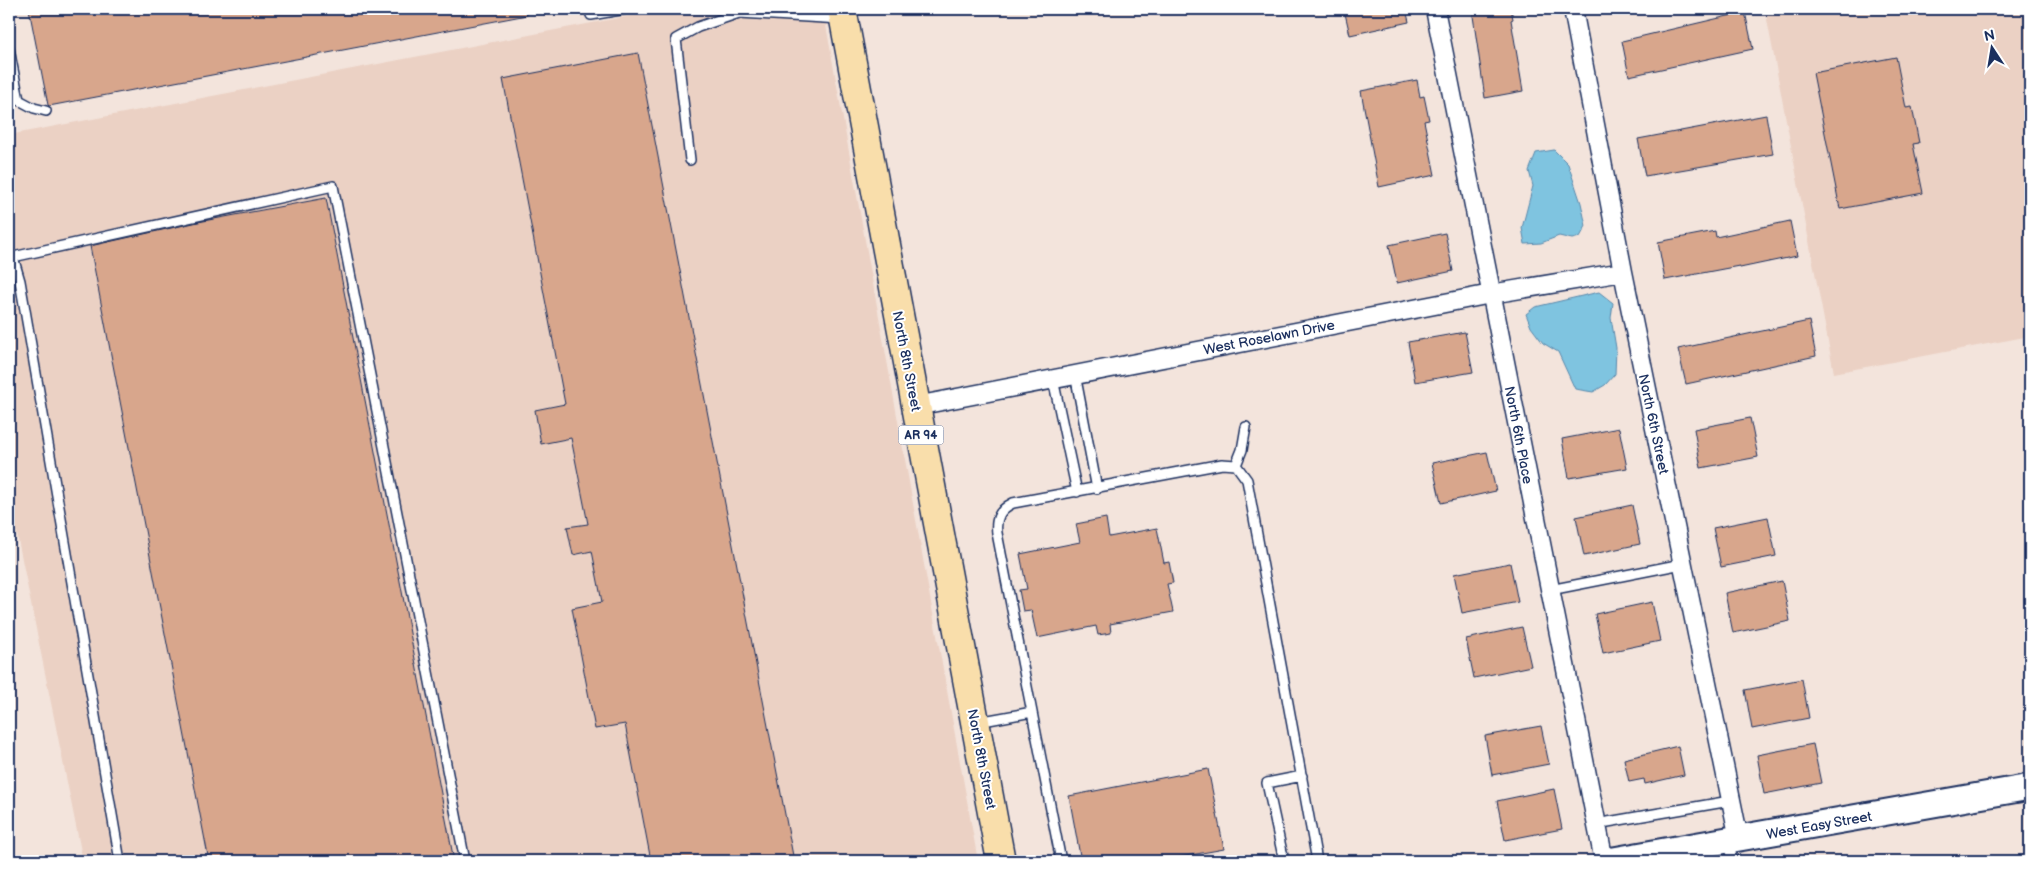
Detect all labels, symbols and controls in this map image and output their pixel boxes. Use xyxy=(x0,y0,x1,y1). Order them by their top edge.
north arrow xyxy=(1966,22,2016,72)
text: N xyxy=(1982,26,1996,45)
street label: North 8th Street xyxy=(888,310,925,413)
street label: West Roselawn Drive xyxy=(1202,316,1336,359)
street label: North 6th Street xyxy=(1635,372,1673,476)
street label: North 6th Place xyxy=(1501,385,1536,485)
road number: AR 94 xyxy=(898,426,944,444)
street label: North 8th Street xyxy=(963,708,1000,811)
street label: West Easy Street xyxy=(1765,808,1874,843)

